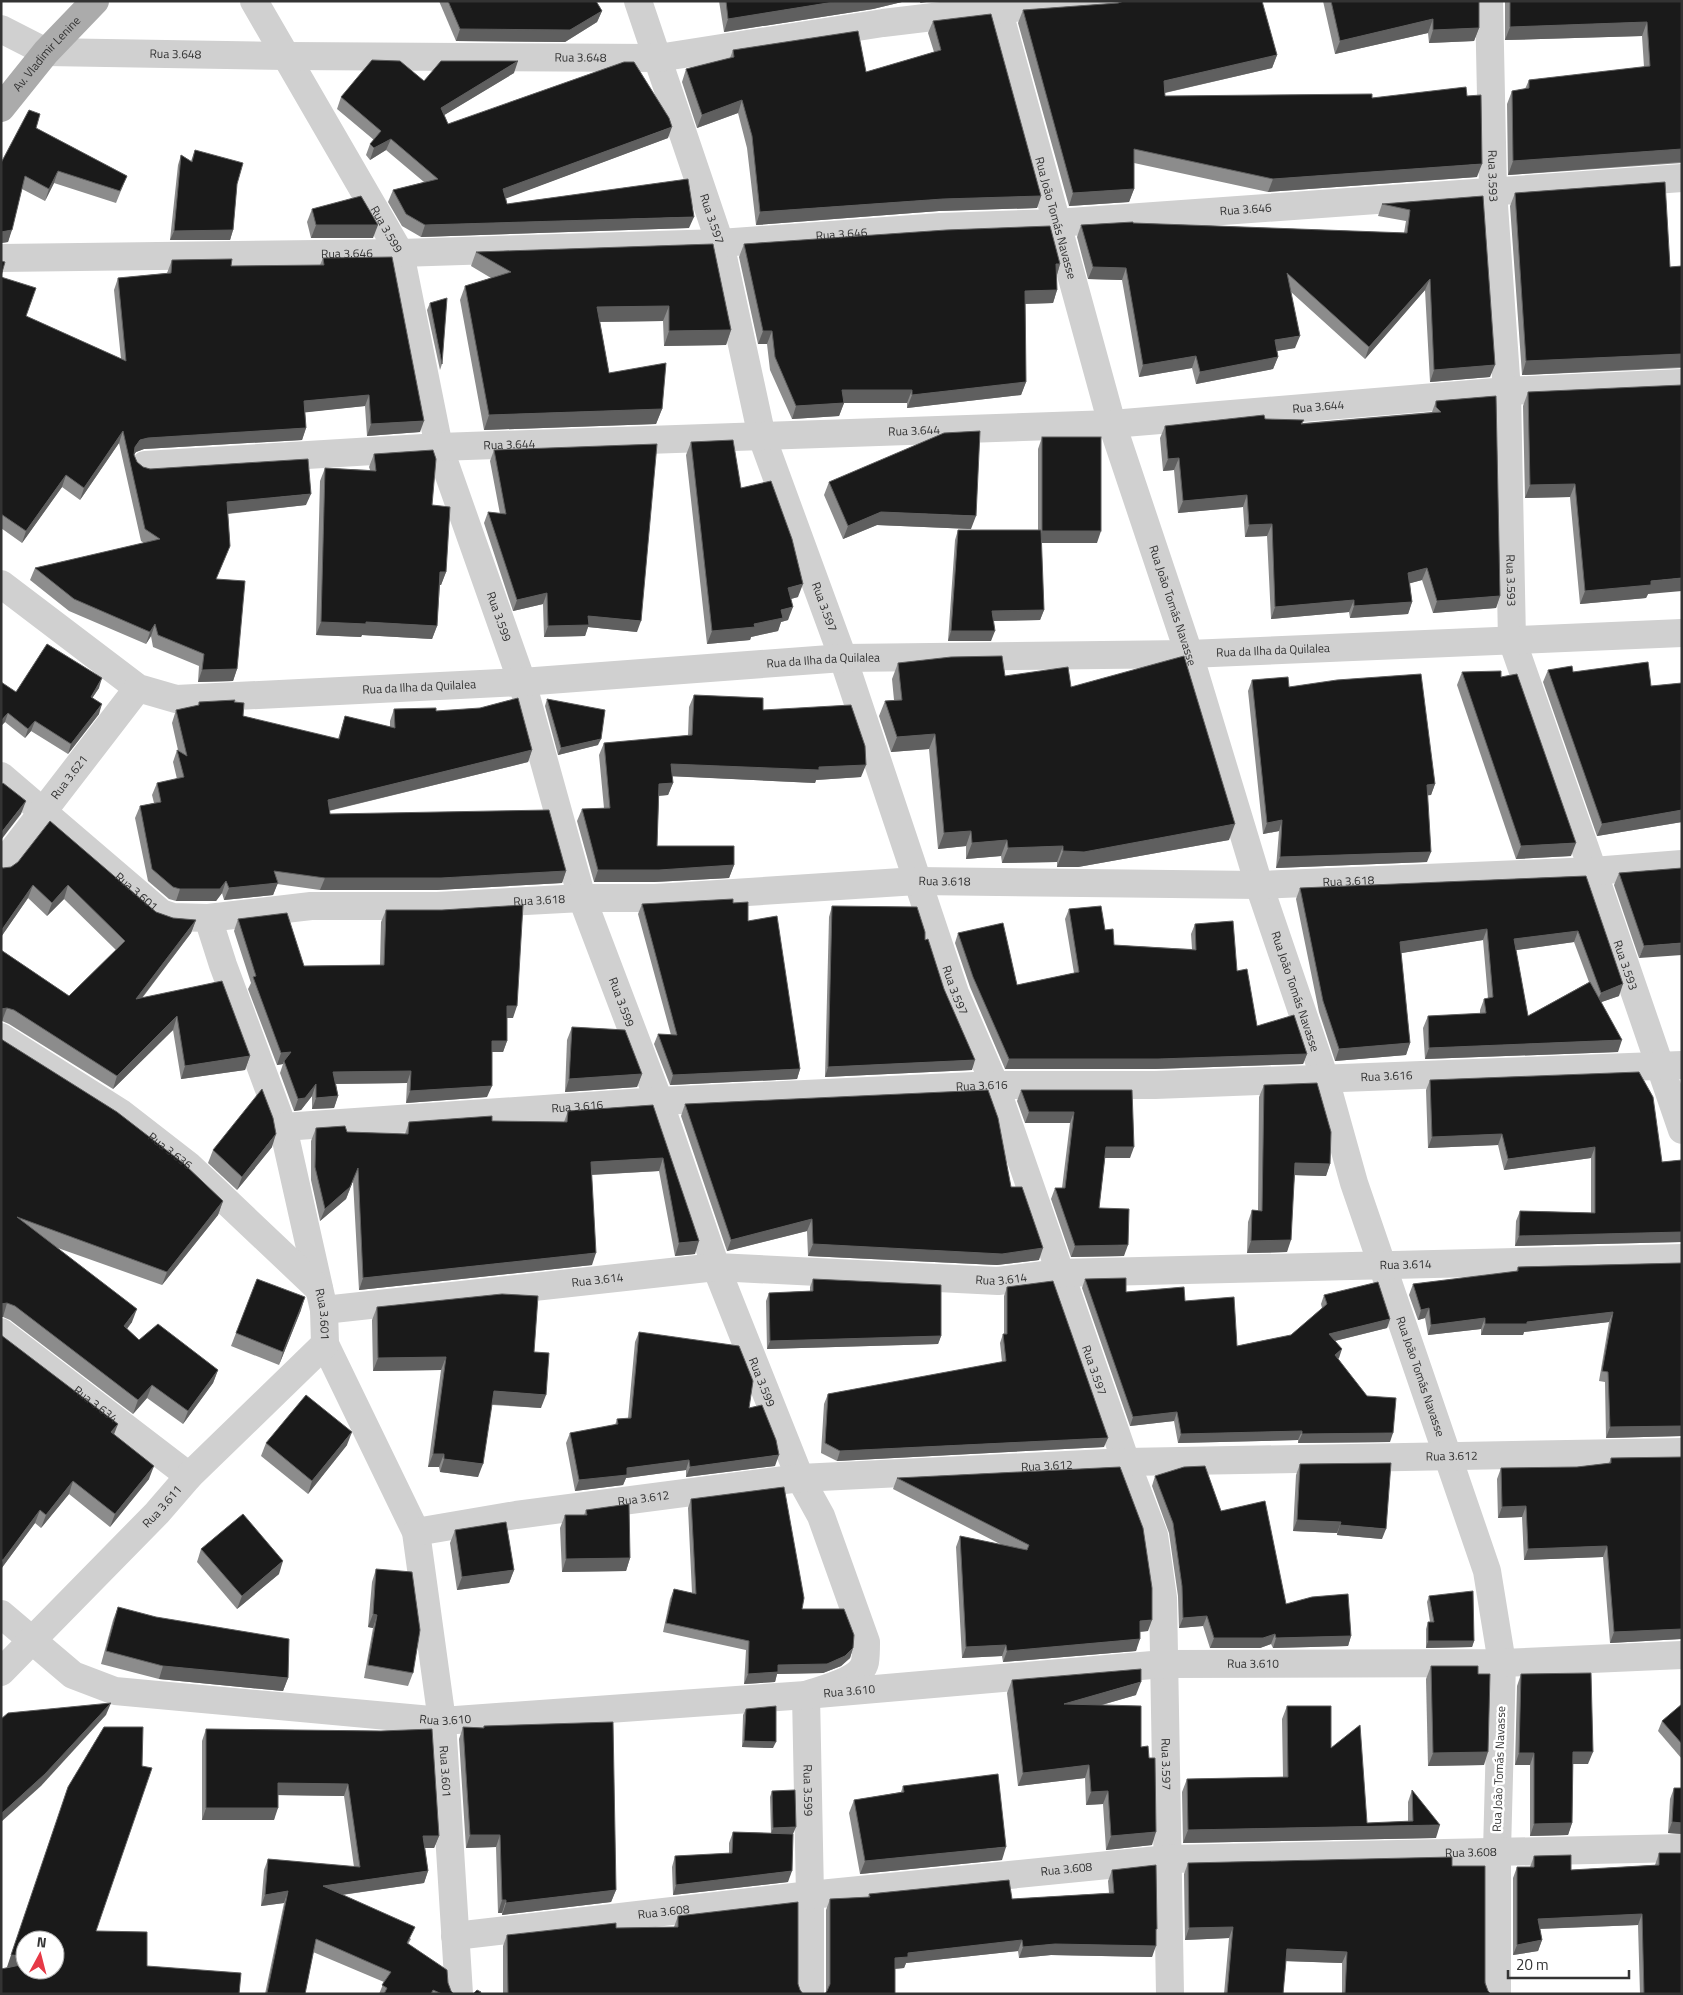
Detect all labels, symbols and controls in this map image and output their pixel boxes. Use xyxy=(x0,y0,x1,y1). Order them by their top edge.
street label: Av. Vladimir Lenine xyxy=(8,11,85,95)
street label: Rua 3.648 xyxy=(149,44,202,64)
street label: Rua 3.648 xyxy=(554,47,607,67)
street label: Rua 3.593 xyxy=(1483,150,1504,203)
street label: Rua João Tomás Navasse xyxy=(1030,155,1082,281)
street label: Rua 3.597 xyxy=(695,191,730,246)
street label: Rua 3.646 xyxy=(1219,198,1272,220)
street label: Rua 3.599 xyxy=(366,202,408,257)
street label: Rua 3.646 xyxy=(815,222,868,245)
street label: Rua 3.646 xyxy=(321,243,373,263)
street label: Rua 3.644 xyxy=(1292,395,1345,418)
street label: Rua 3.644 xyxy=(888,420,941,441)
street label: Rua 3.644 xyxy=(483,434,536,454)
street label: Rua João Tomás Navasse xyxy=(1144,543,1202,668)
street label: Rua 3.593 xyxy=(1501,554,1521,607)
street label: Rua 3.597 xyxy=(807,579,843,634)
street label: Rua 3.599 xyxy=(482,589,517,644)
street label: Rua da Ilha da Quilalea xyxy=(1216,638,1330,662)
street label: Rua da Ilha da Quilalea xyxy=(766,648,880,673)
street label: Rua da Ilha da Quilalea xyxy=(362,674,476,699)
street label: Rua 3.621 xyxy=(46,751,92,803)
street label: Rua 3.601 xyxy=(111,867,162,915)
street label: Rua 3.618 xyxy=(1322,870,1375,891)
street label: Rua 3.618 xyxy=(918,871,971,891)
street label: Rua 3.618 xyxy=(513,889,566,911)
street label: Rua João Tomás Navasse xyxy=(1266,929,1325,1054)
street label: Rua 3.593 xyxy=(1608,937,1643,993)
street label: Rua 3.597 xyxy=(937,963,973,1018)
street label: Rua 3.599 xyxy=(604,974,640,1030)
street label: Rua 3.616 xyxy=(1360,1065,1413,1086)
street label: Rua 3.616 xyxy=(955,1075,1008,1096)
street label: Rua 3.616 xyxy=(551,1095,604,1117)
street label: Rua 3.636 xyxy=(144,1127,197,1174)
street label: Rua 3.614 xyxy=(1379,1254,1432,1274)
street label: Rua 3.614 xyxy=(570,1267,624,1292)
street label: Rua 3.614 xyxy=(975,1267,1028,1290)
street label: Rua 3.601 xyxy=(310,1286,335,1340)
street label: Rua João Tomás Navasse xyxy=(1391,1314,1450,1439)
street label: Rua 3.597 xyxy=(1077,1343,1112,1398)
street label: Rua 3.599 xyxy=(744,1354,781,1410)
street label: Rua 3.634 xyxy=(69,1381,122,1427)
street label: Rua 3.612 xyxy=(1426,1446,1478,1466)
street label: Rua 3.612 xyxy=(1020,1455,1073,1476)
street label: Rua 3.611 xyxy=(137,1481,186,1532)
street label: Rua 3.612 xyxy=(616,1485,670,1511)
street label: Rua 3.610 xyxy=(1227,1654,1279,1673)
street label: Rua 3.610 xyxy=(823,1679,876,1702)
street label: Rua João Tomás Navasse xyxy=(1487,1706,1510,1832)
street label: Rua 3.610 xyxy=(419,1709,472,1730)
street label: Rua 3.597 xyxy=(1156,1738,1176,1790)
street label: Rua 3.601 xyxy=(435,1745,457,1798)
street label: Rua 3.599 xyxy=(798,1764,818,1817)
street label: Rua 3.608 xyxy=(1445,1842,1497,1862)
street label: Rua 3.608 xyxy=(1040,1857,1093,1881)
street label: Rua 3.608 xyxy=(637,1899,691,1924)
north arrow xyxy=(15,1930,65,1980)
text: N xyxy=(36,1931,48,1953)
scale bar xyxy=(1508,1948,1629,1980)
text: 20 m xyxy=(1516,1953,1549,1976)

